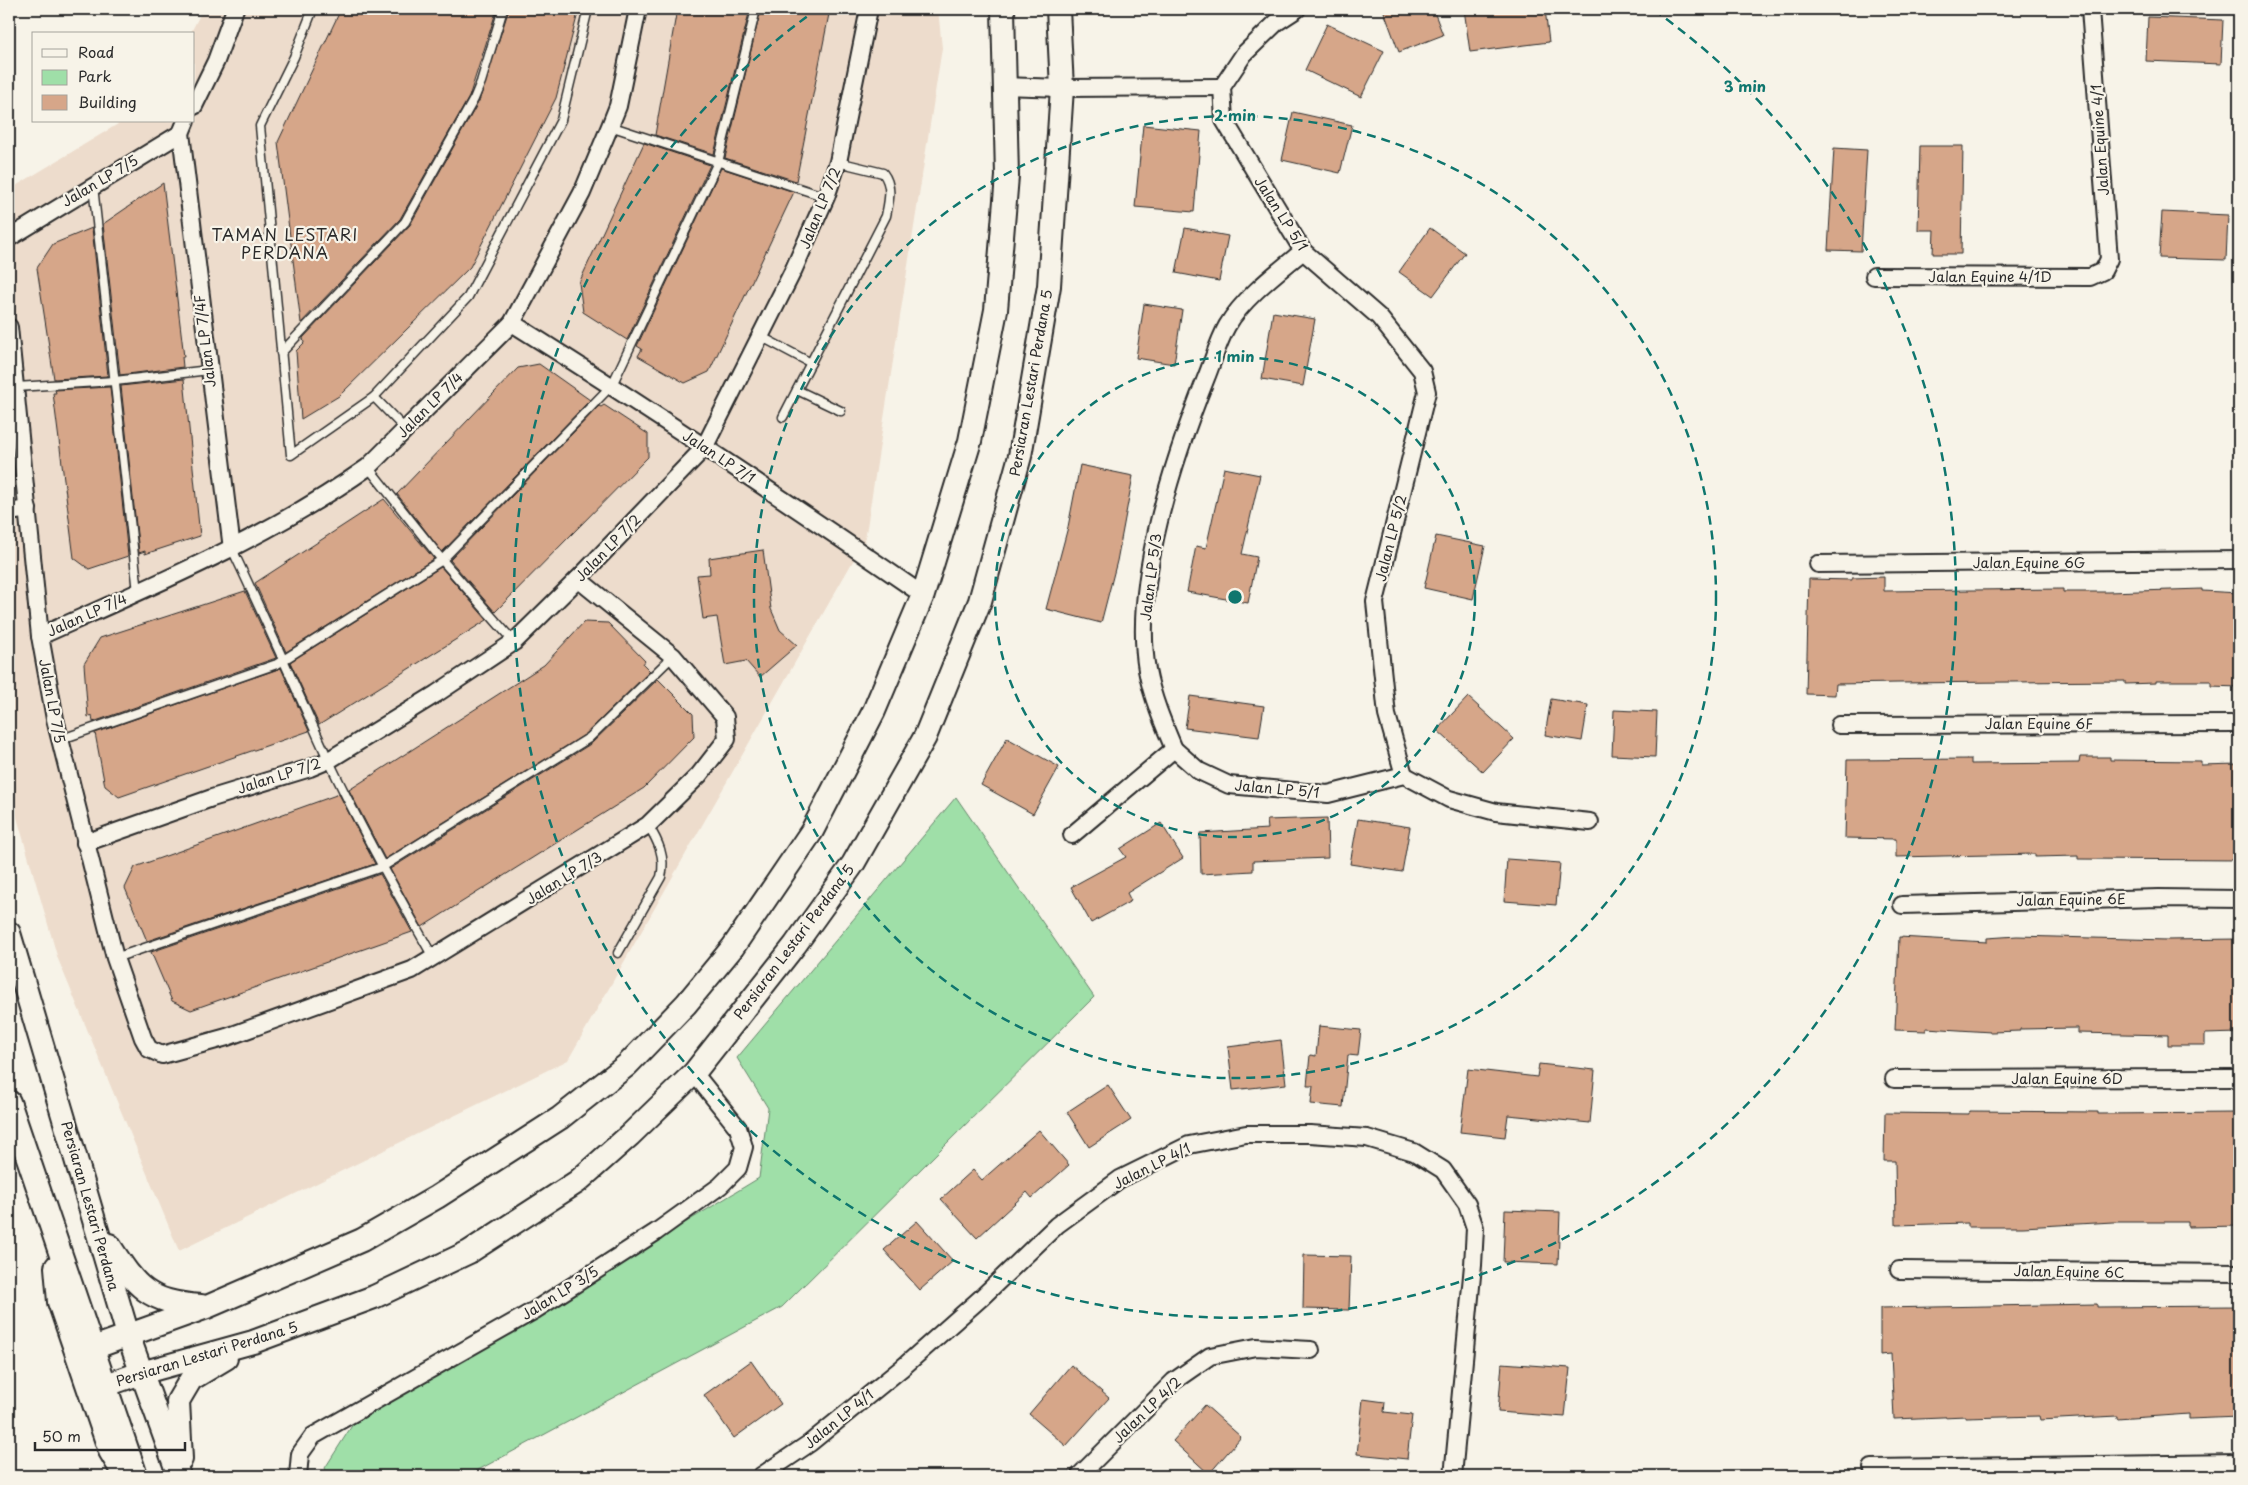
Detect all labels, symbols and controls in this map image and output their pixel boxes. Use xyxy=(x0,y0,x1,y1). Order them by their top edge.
legend xyxy=(32,32,195,122)
text: Road xyxy=(78,40,114,63)
text: Park xyxy=(78,64,112,87)
text: 3 min xyxy=(1724,74,1766,97)
street label: Jalan Equine 4/1 xyxy=(2085,84,2114,196)
text: Building xyxy=(78,90,137,113)
text: 2 min xyxy=(1214,103,1256,126)
street label: Jalan LP 7/5 xyxy=(58,150,142,212)
street label: Jalan LP 7/2 xyxy=(794,164,845,252)
street label: Jalan LP 5/1 xyxy=(1249,172,1313,255)
district label: TAMAN LESTARI PERDANA xyxy=(212,222,358,264)
street label: Jalan Equine 4/1D xyxy=(1928,266,2052,287)
street label: Persiaran Lestari Perdana 5 xyxy=(1004,288,1057,478)
street label: Jalan LP 7/4F xyxy=(188,293,221,389)
text: 1 min xyxy=(1216,344,1254,367)
street label: Jalan LP 7/4 xyxy=(392,367,467,442)
street label: Jalan LP 7/1 xyxy=(679,425,760,488)
street label: Jalan LP 5/2 xyxy=(1370,492,1411,583)
street label: Jalan LP 7/2 xyxy=(570,509,645,586)
street label: Jalan LP 5/3 xyxy=(1135,532,1166,622)
street label: Jalan Equine 6G xyxy=(1973,552,2085,573)
street label: Jalan LP 7/4 xyxy=(43,588,130,642)
centre of rings xyxy=(1226,588,1244,606)
street label: Jalan LP 7/5 xyxy=(34,657,71,745)
street label: Jalan Equine 6F xyxy=(1985,713,2093,734)
street label: Jalan LP 7/2 xyxy=(234,752,323,799)
street label: Jalan LP 5/1 xyxy=(1234,774,1320,803)
street label: Jalan LP 7/3 xyxy=(522,846,606,909)
street label: Persiaran Lestari Perdana 5 xyxy=(728,860,859,1024)
street label: Jalan Equine 6E xyxy=(2016,888,2126,911)
street label: Jalan Equine 6D xyxy=(2011,1068,2123,1089)
street label: Persiaran Lestari Perdana xyxy=(56,1119,125,1293)
street label: Jalan LP 4/1 xyxy=(1109,1137,1194,1194)
street label: Jalan Equine 6C xyxy=(2013,1260,2125,1283)
street label: Jalan LP 3/5 xyxy=(517,1261,602,1325)
street label: Persiaran Lestari Perdana 5 xyxy=(113,1316,300,1391)
street label: Jalan LP 4/2 xyxy=(1108,1372,1186,1448)
street label: Jalan LP 4/1 xyxy=(799,1384,878,1453)
scale bar xyxy=(35,1420,185,1452)
text: 50 m xyxy=(42,1424,81,1447)

